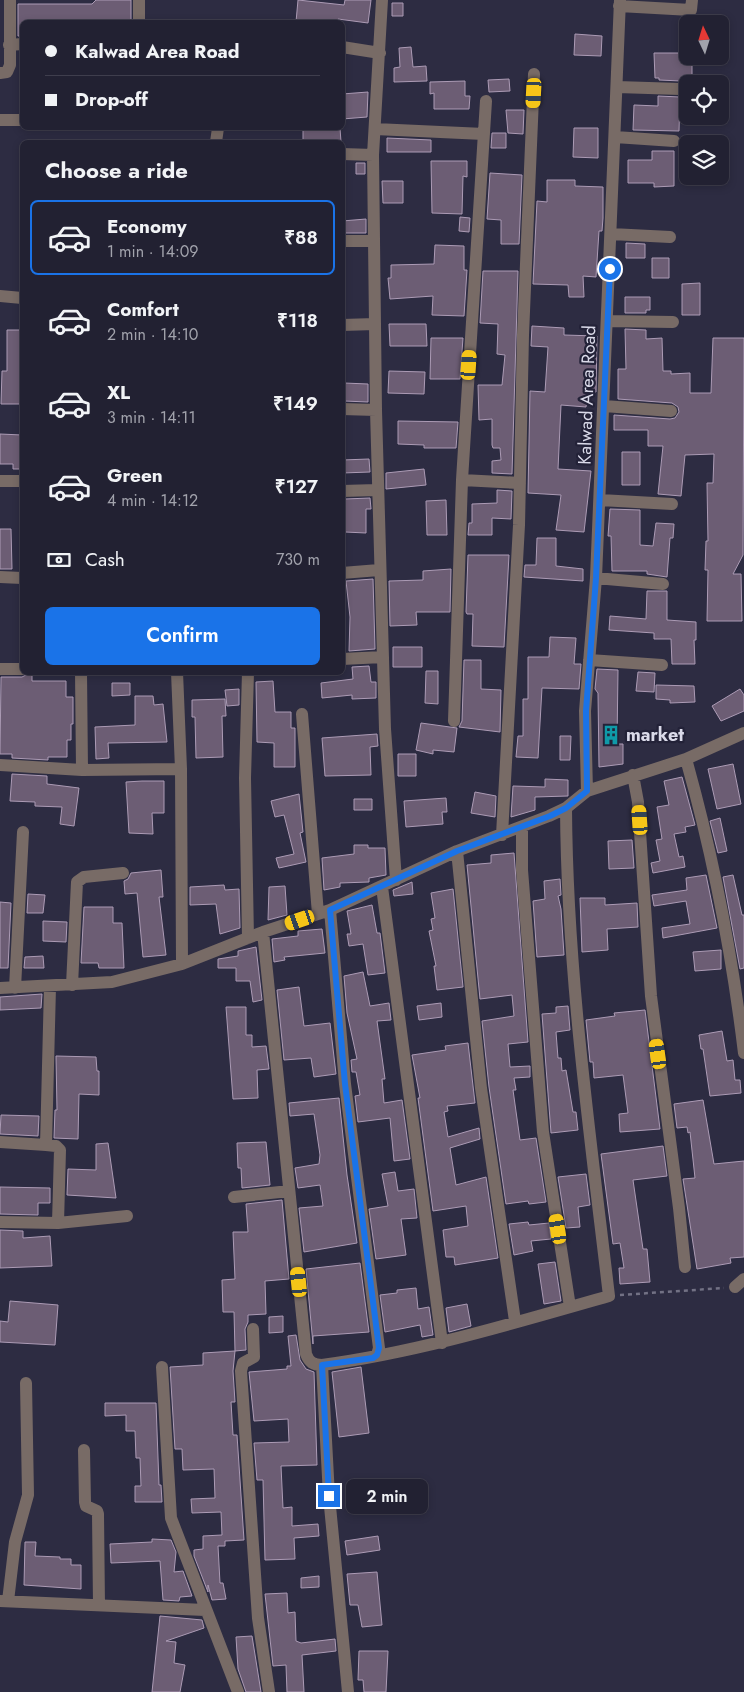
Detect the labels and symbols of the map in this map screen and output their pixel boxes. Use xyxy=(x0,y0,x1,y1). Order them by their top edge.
north arrow xyxy=(679,15,729,65)
car xyxy=(525,78,542,108)
route start xyxy=(599,258,621,280)
street label: Kalwad Area Road xyxy=(572,325,602,465)
car xyxy=(460,350,477,380)
place label: market xyxy=(626,722,684,748)
building icon: market xyxy=(600,724,622,746)
car xyxy=(631,805,648,835)
car xyxy=(283,908,316,932)
car xyxy=(648,1038,667,1070)
car xyxy=(548,1213,567,1245)
car xyxy=(289,1266,308,1298)
callout: 2 min xyxy=(346,1478,429,1514)
route end xyxy=(318,1485,340,1507)

